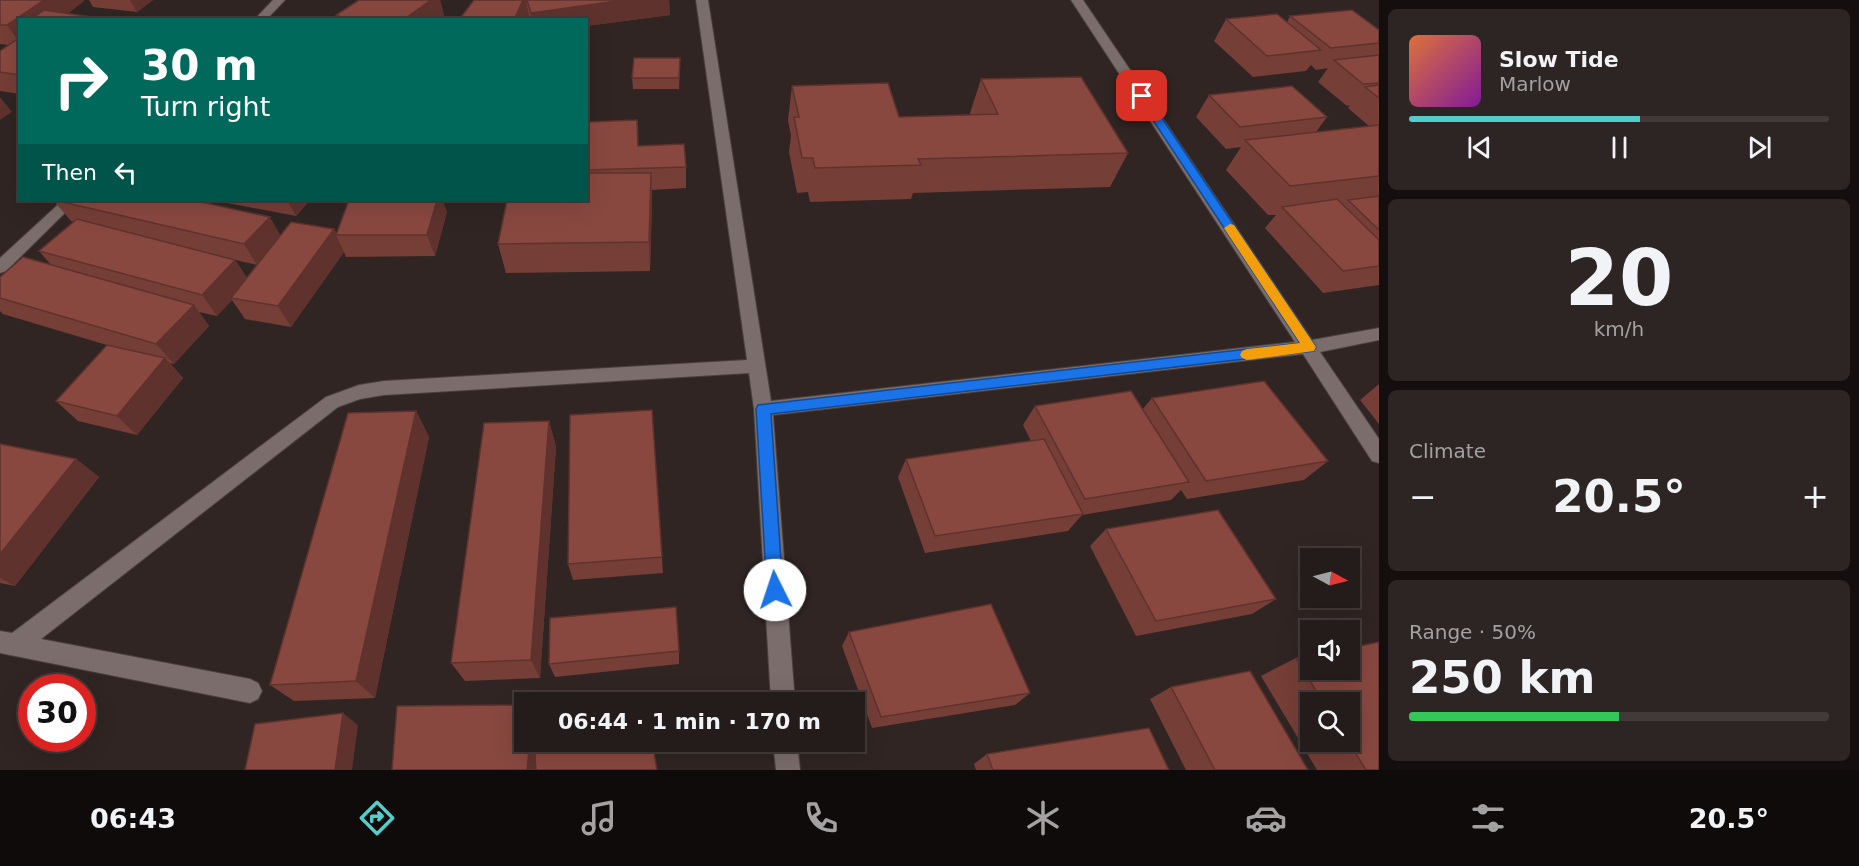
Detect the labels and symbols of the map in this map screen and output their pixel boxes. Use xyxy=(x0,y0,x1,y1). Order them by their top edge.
pin xyxy=(1116,70,1167,121)
north arrow xyxy=(1300,548,1360,608)
position arrow xyxy=(743,558,807,622)
speed limit sign: 30 xyxy=(18,674,96,752)

